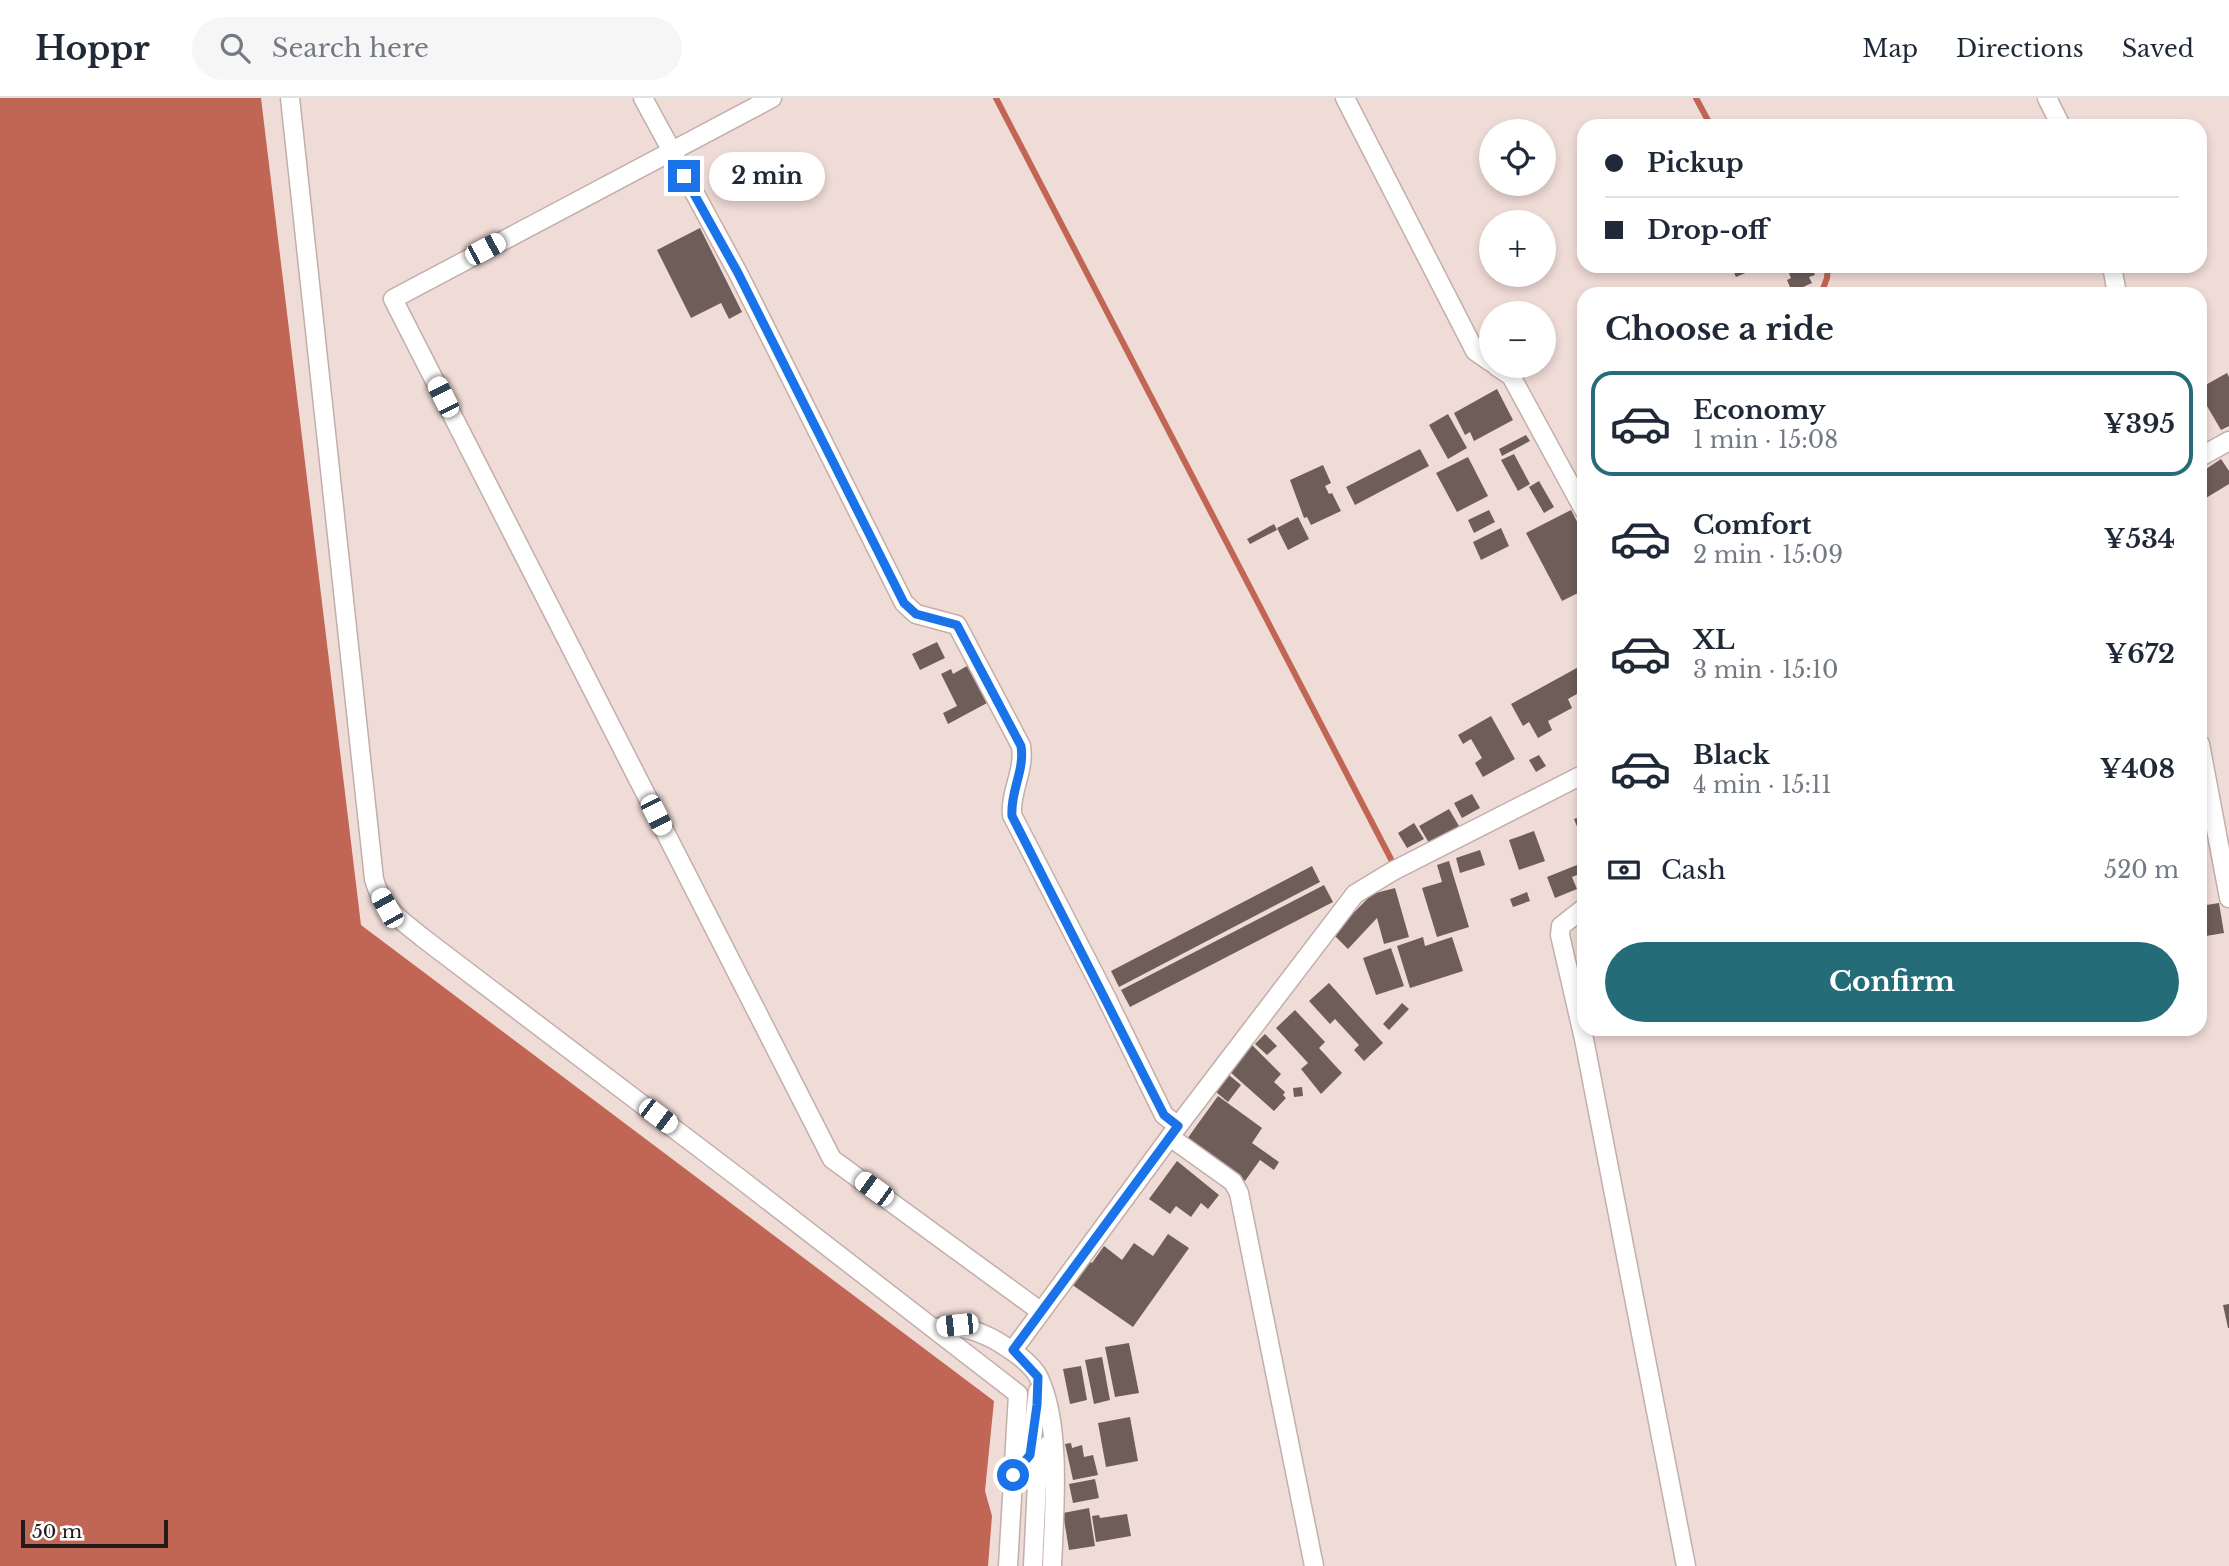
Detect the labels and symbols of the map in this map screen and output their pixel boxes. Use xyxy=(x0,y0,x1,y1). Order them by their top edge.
callout: 2 min xyxy=(708,152,824,200)
route end xyxy=(668,160,700,192)
car xyxy=(462,230,509,268)
car xyxy=(425,374,462,420)
car xyxy=(638,792,675,838)
car xyxy=(368,885,407,931)
car xyxy=(635,1095,682,1137)
car xyxy=(851,1168,898,1210)
car xyxy=(936,1312,979,1338)
route start xyxy=(997,1459,1029,1491)
scale bar xyxy=(21,1517,168,1549)

